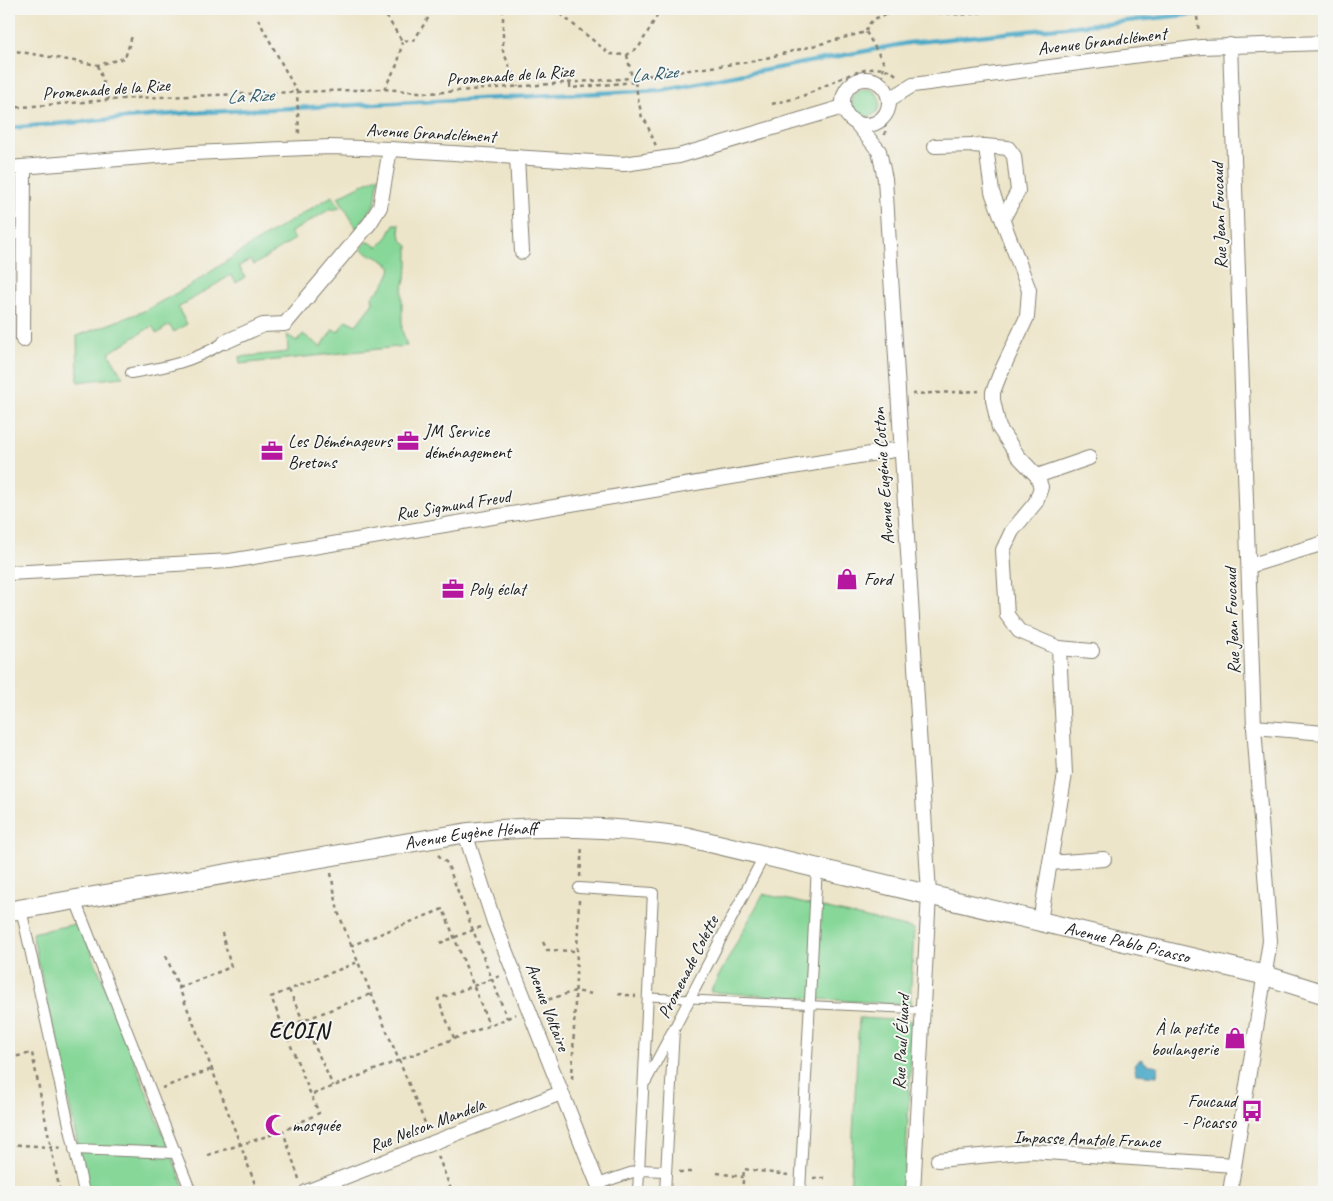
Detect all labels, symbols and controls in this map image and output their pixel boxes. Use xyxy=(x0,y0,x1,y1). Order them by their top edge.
street label: Avenue Grandclément xyxy=(1036,22,1171,60)
water label: La Rize xyxy=(630,59,681,88)
street label: Promenade de la Rize xyxy=(446,60,575,90)
street label: Promenade de la Rize xyxy=(42,74,171,104)
water label: La Rize xyxy=(226,83,277,109)
street label: Avenue Grandclément xyxy=(366,119,499,148)
street label: Rue Jean Foucaud xyxy=(1206,159,1232,270)
street label: Avenue Eugénie Cotton xyxy=(867,406,899,545)
place label: JM Service déménagement xyxy=(423,420,513,463)
office icon: JM Service déménagement xyxy=(395,428,421,454)
place label: Les Déménageurs Bretons xyxy=(288,430,394,473)
office icon: Les Déménageurs Bretons xyxy=(259,438,285,464)
street label: Rue Sigmund Freud xyxy=(394,485,515,525)
street label: Rue Jean Foucaud xyxy=(1219,564,1245,675)
shop icon: Ford xyxy=(834,566,860,592)
place label: Ford xyxy=(864,568,895,590)
office icon: Poly éclat xyxy=(440,576,466,602)
place label: Poly éclat xyxy=(469,578,529,600)
street label: Avenue Eugène Hénaff xyxy=(403,817,541,854)
street label: Promenade Colette xyxy=(653,911,724,1022)
street label: Avenue Pablo Picasso xyxy=(1063,917,1193,968)
street label: Avenue Voltaire xyxy=(521,960,575,1055)
street label: Rue Paul Éluard xyxy=(888,991,915,1090)
district label: ECOIN xyxy=(269,1017,332,1045)
place label: À la petite boulangerie xyxy=(1151,1017,1219,1060)
shop icon: À la petite boulangerie xyxy=(1222,1025,1248,1051)
place label: Foucaud - Picasso xyxy=(1182,1090,1239,1133)
street label: Rue Nelson Mandela xyxy=(366,1092,489,1157)
bus stop icon: Foucaud - Picasso xyxy=(1239,1098,1265,1124)
mosque icon: mosquée xyxy=(263,1112,289,1138)
place label: mosquée xyxy=(292,1114,341,1136)
street label: Impasse Anatole France xyxy=(1013,1125,1162,1153)

